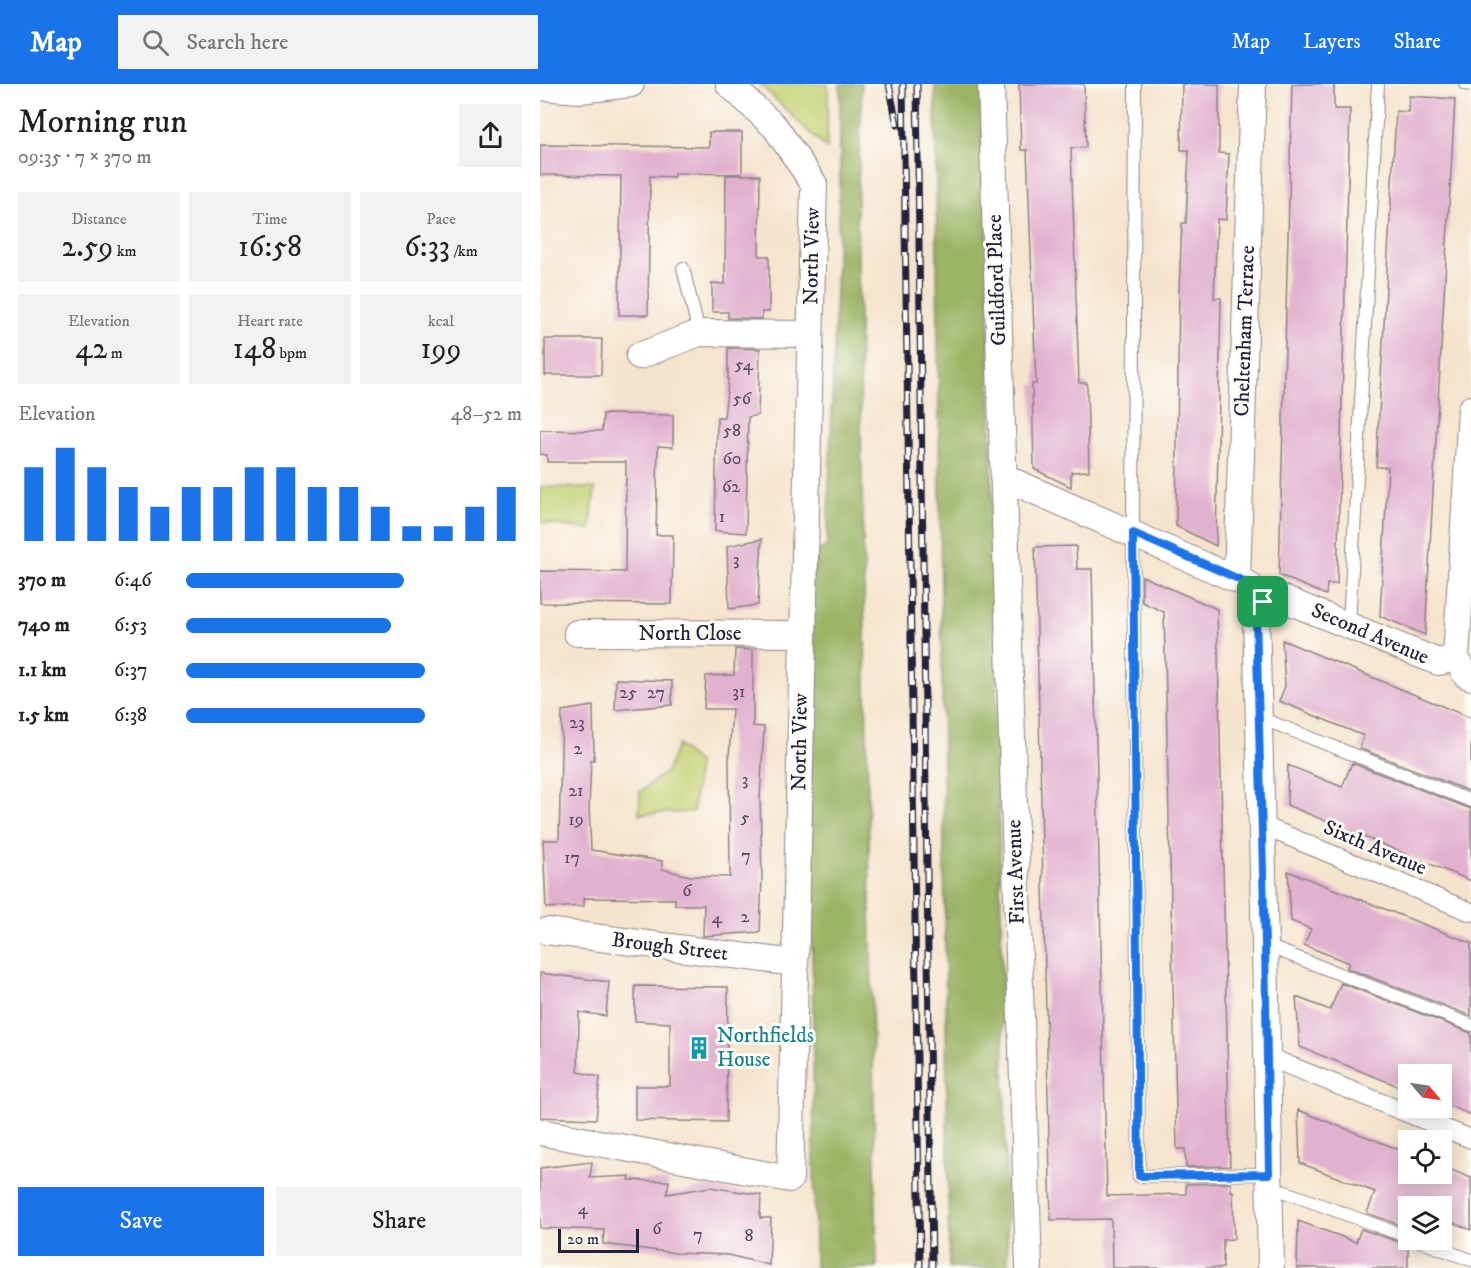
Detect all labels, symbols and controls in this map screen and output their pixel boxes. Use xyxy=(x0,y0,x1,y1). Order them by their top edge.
search box xyxy=(118,15,538,69)
text: Map xyxy=(30,25,82,60)
icon: search xyxy=(139,26,172,59)
text: Search here xyxy=(187,29,288,56)
text: Map xyxy=(1231,29,1270,55)
text: Layers xyxy=(1303,29,1361,55)
text: Share xyxy=(1394,29,1441,55)
text: Morning run xyxy=(18,102,187,143)
button: share xyxy=(459,104,522,167)
text: 09:35 · 7 × 370 m xyxy=(18,145,151,170)
street label: North View xyxy=(798,206,826,305)
text: Distance xyxy=(71,209,127,229)
text: Time xyxy=(253,209,287,229)
text: Pace xyxy=(426,209,456,229)
street label: Guildford Place xyxy=(982,214,1012,346)
text: 2.59 xyxy=(61,229,113,266)
text: 16:58 xyxy=(238,229,302,266)
text: 6:33 xyxy=(404,229,450,266)
text: km xyxy=(113,241,137,261)
text: /km xyxy=(450,241,478,261)
street label: Cheltenham Terrace xyxy=(1229,245,1261,417)
text: Elevation xyxy=(68,311,130,331)
text: Heart rate xyxy=(237,311,303,331)
text: kcal xyxy=(428,311,454,331)
text: 42 xyxy=(75,331,107,368)
text: 148 xyxy=(233,331,276,368)
text: 199 xyxy=(421,331,461,368)
text: m xyxy=(107,343,123,363)
text: bpm xyxy=(276,343,307,363)
house number: 54 xyxy=(735,354,754,376)
house number: 56 xyxy=(733,388,752,410)
text: Elevation xyxy=(18,402,95,427)
text: 48–52 m xyxy=(451,402,522,427)
house number: 58 xyxy=(723,420,741,442)
house number: 60 xyxy=(722,448,742,470)
house number: 62 xyxy=(722,476,740,498)
house number: 1 xyxy=(719,506,725,528)
house number: 3 xyxy=(733,549,739,571)
text: 370 m xyxy=(18,568,66,593)
text: 6:46 xyxy=(114,568,152,593)
pin xyxy=(1237,576,1288,627)
icon: arrive xyxy=(1246,585,1279,618)
street label: Second Avenue xyxy=(1307,598,1433,671)
text: 740 m xyxy=(18,613,70,638)
text: 6:53 xyxy=(114,613,147,638)
street label: North Close xyxy=(638,621,742,647)
text: 1.1 km xyxy=(18,658,67,683)
text: 6:37 xyxy=(114,658,148,683)
house number: 31 xyxy=(732,681,746,703)
house number: 25 xyxy=(619,682,637,704)
house number: 27 xyxy=(647,682,665,704)
street label: North View xyxy=(786,692,814,791)
text: 1.5 km xyxy=(18,703,69,728)
text: 6:38 xyxy=(114,703,147,728)
house number: 23 xyxy=(569,712,585,734)
house number: 2 xyxy=(574,738,583,760)
house number: 3 xyxy=(742,769,748,791)
house number: 21 xyxy=(568,780,584,802)
house number: 5 xyxy=(741,807,750,829)
house number: 19 xyxy=(568,809,584,831)
street label: Sixth Avenue xyxy=(1320,815,1431,881)
street label: First Avenue xyxy=(1001,819,1031,925)
house number: 7 xyxy=(741,845,751,867)
house number: 17 xyxy=(564,847,580,869)
house number: 6 xyxy=(682,880,692,902)
house number: 2 xyxy=(741,906,750,928)
house number: 4 xyxy=(712,907,723,929)
street label: Brough Street xyxy=(610,927,730,967)
place label: Northfields House xyxy=(717,1023,814,1073)
building icon: Northfields House xyxy=(686,1035,712,1061)
north arrow xyxy=(1398,1064,1452,1118)
map controls xyxy=(1398,1064,1452,1250)
button: locate xyxy=(1398,1130,1452,1184)
button: Save xyxy=(18,1187,264,1256)
button: Share xyxy=(276,1187,522,1256)
button: layers xyxy=(1398,1196,1452,1250)
house number: 4 xyxy=(578,1198,589,1220)
house number: 6 xyxy=(652,1218,662,1240)
house number: 7 xyxy=(693,1224,703,1246)
house number: 8 xyxy=(744,1225,754,1247)
scale bar xyxy=(558,1226,639,1254)
text: 20 m xyxy=(567,1229,599,1249)

